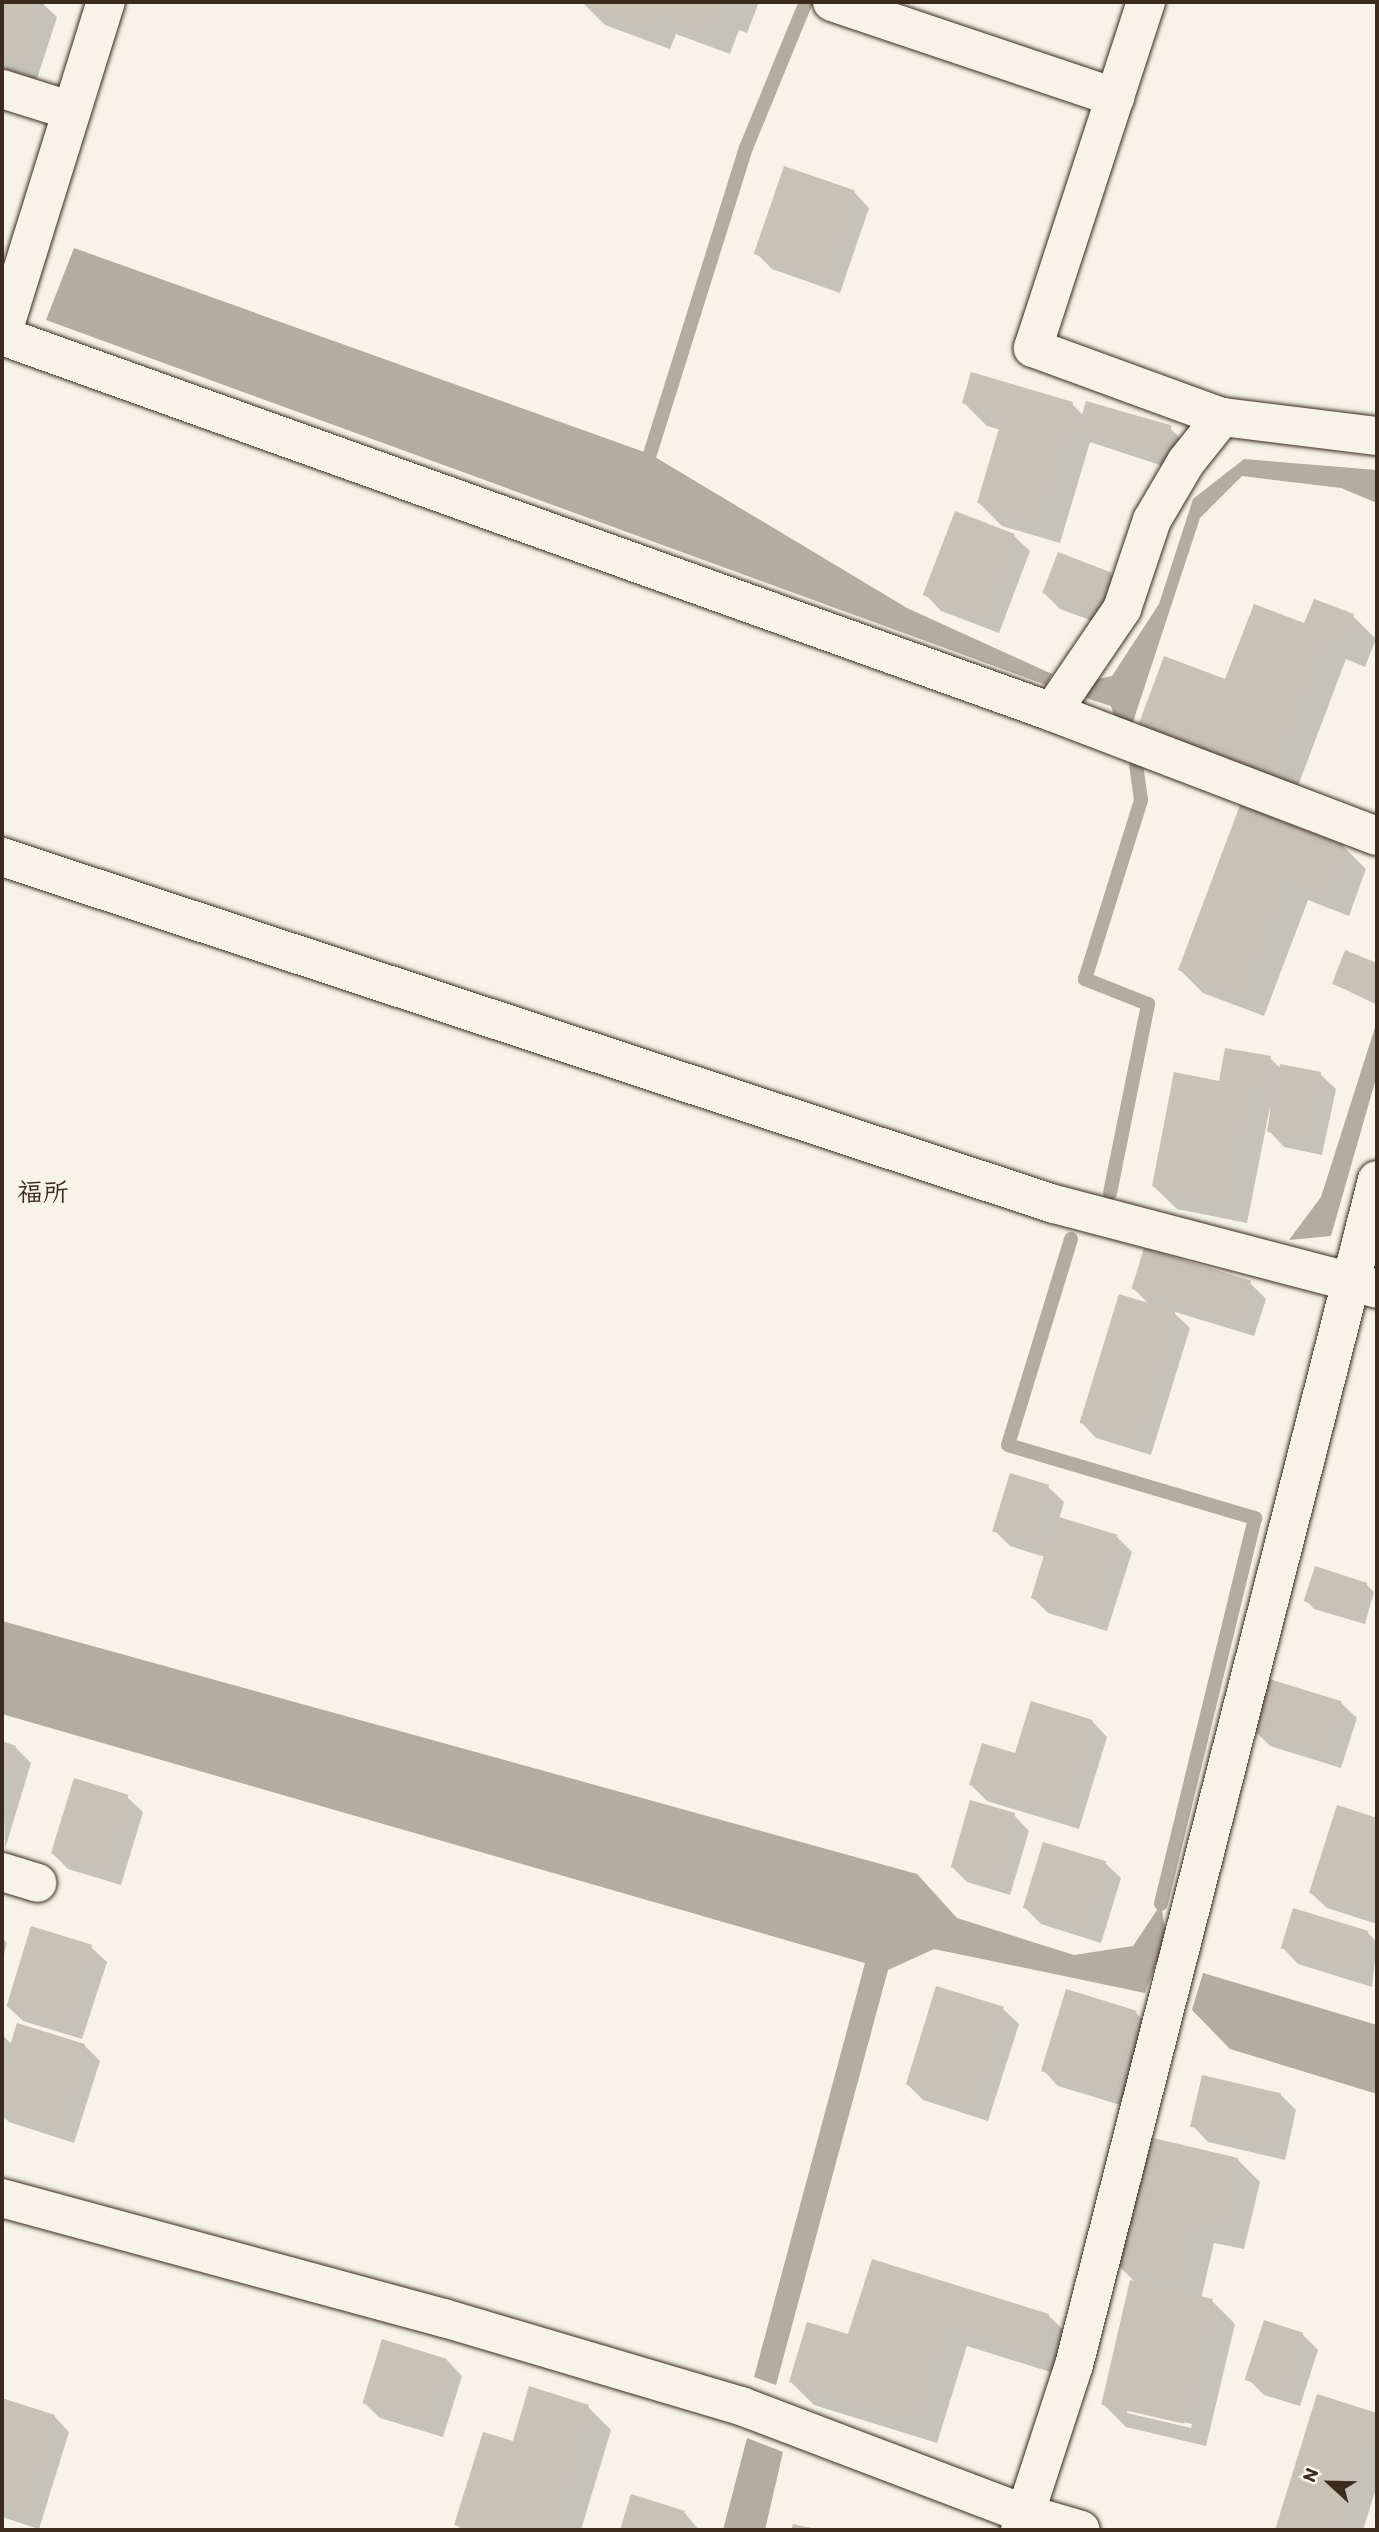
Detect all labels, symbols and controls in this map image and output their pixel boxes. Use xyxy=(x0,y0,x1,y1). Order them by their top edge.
district label: 福所 xyxy=(17,1177,69,1209)
north arrow xyxy=(1295,2448,1365,2518)
text: N xyxy=(1297,2465,1323,2485)

